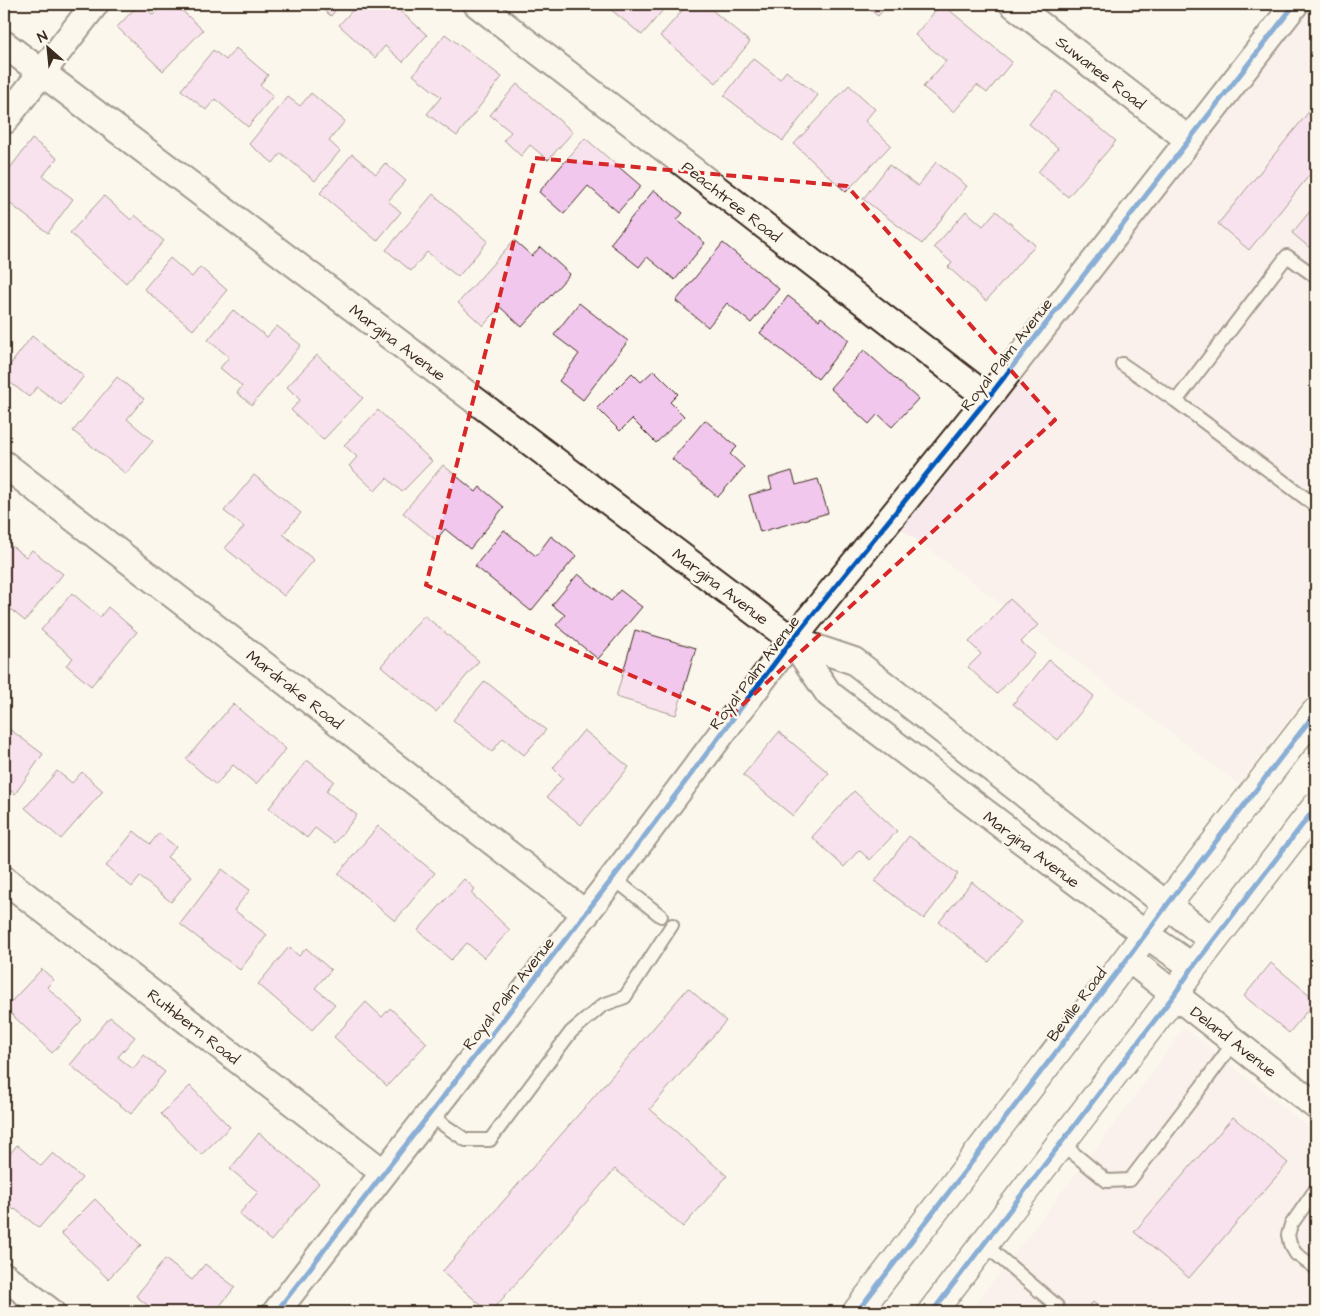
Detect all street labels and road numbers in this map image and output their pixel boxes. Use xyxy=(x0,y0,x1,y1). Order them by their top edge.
street label: Suwanee Road xyxy=(1051,31,1150,115)
street label: Peachtree Road xyxy=(677,156,786,248)
street label: Royal Palm Avenue xyxy=(956,293,1059,416)
street label: Margina Avenue xyxy=(344,299,450,387)
street label: Margina Avenue xyxy=(667,543,773,631)
street label: Royal Palm Avenue xyxy=(705,611,806,735)
street label: Mardrake Road xyxy=(242,645,347,734)
street label: Margina Avenue xyxy=(978,806,1084,894)
street label: Royal Palm Avenue xyxy=(458,932,561,1055)
street label: Beville Road xyxy=(1042,963,1112,1046)
street label: Ruthbern Road xyxy=(143,984,244,1070)
street label: Deland Avenue xyxy=(1186,1001,1282,1083)

